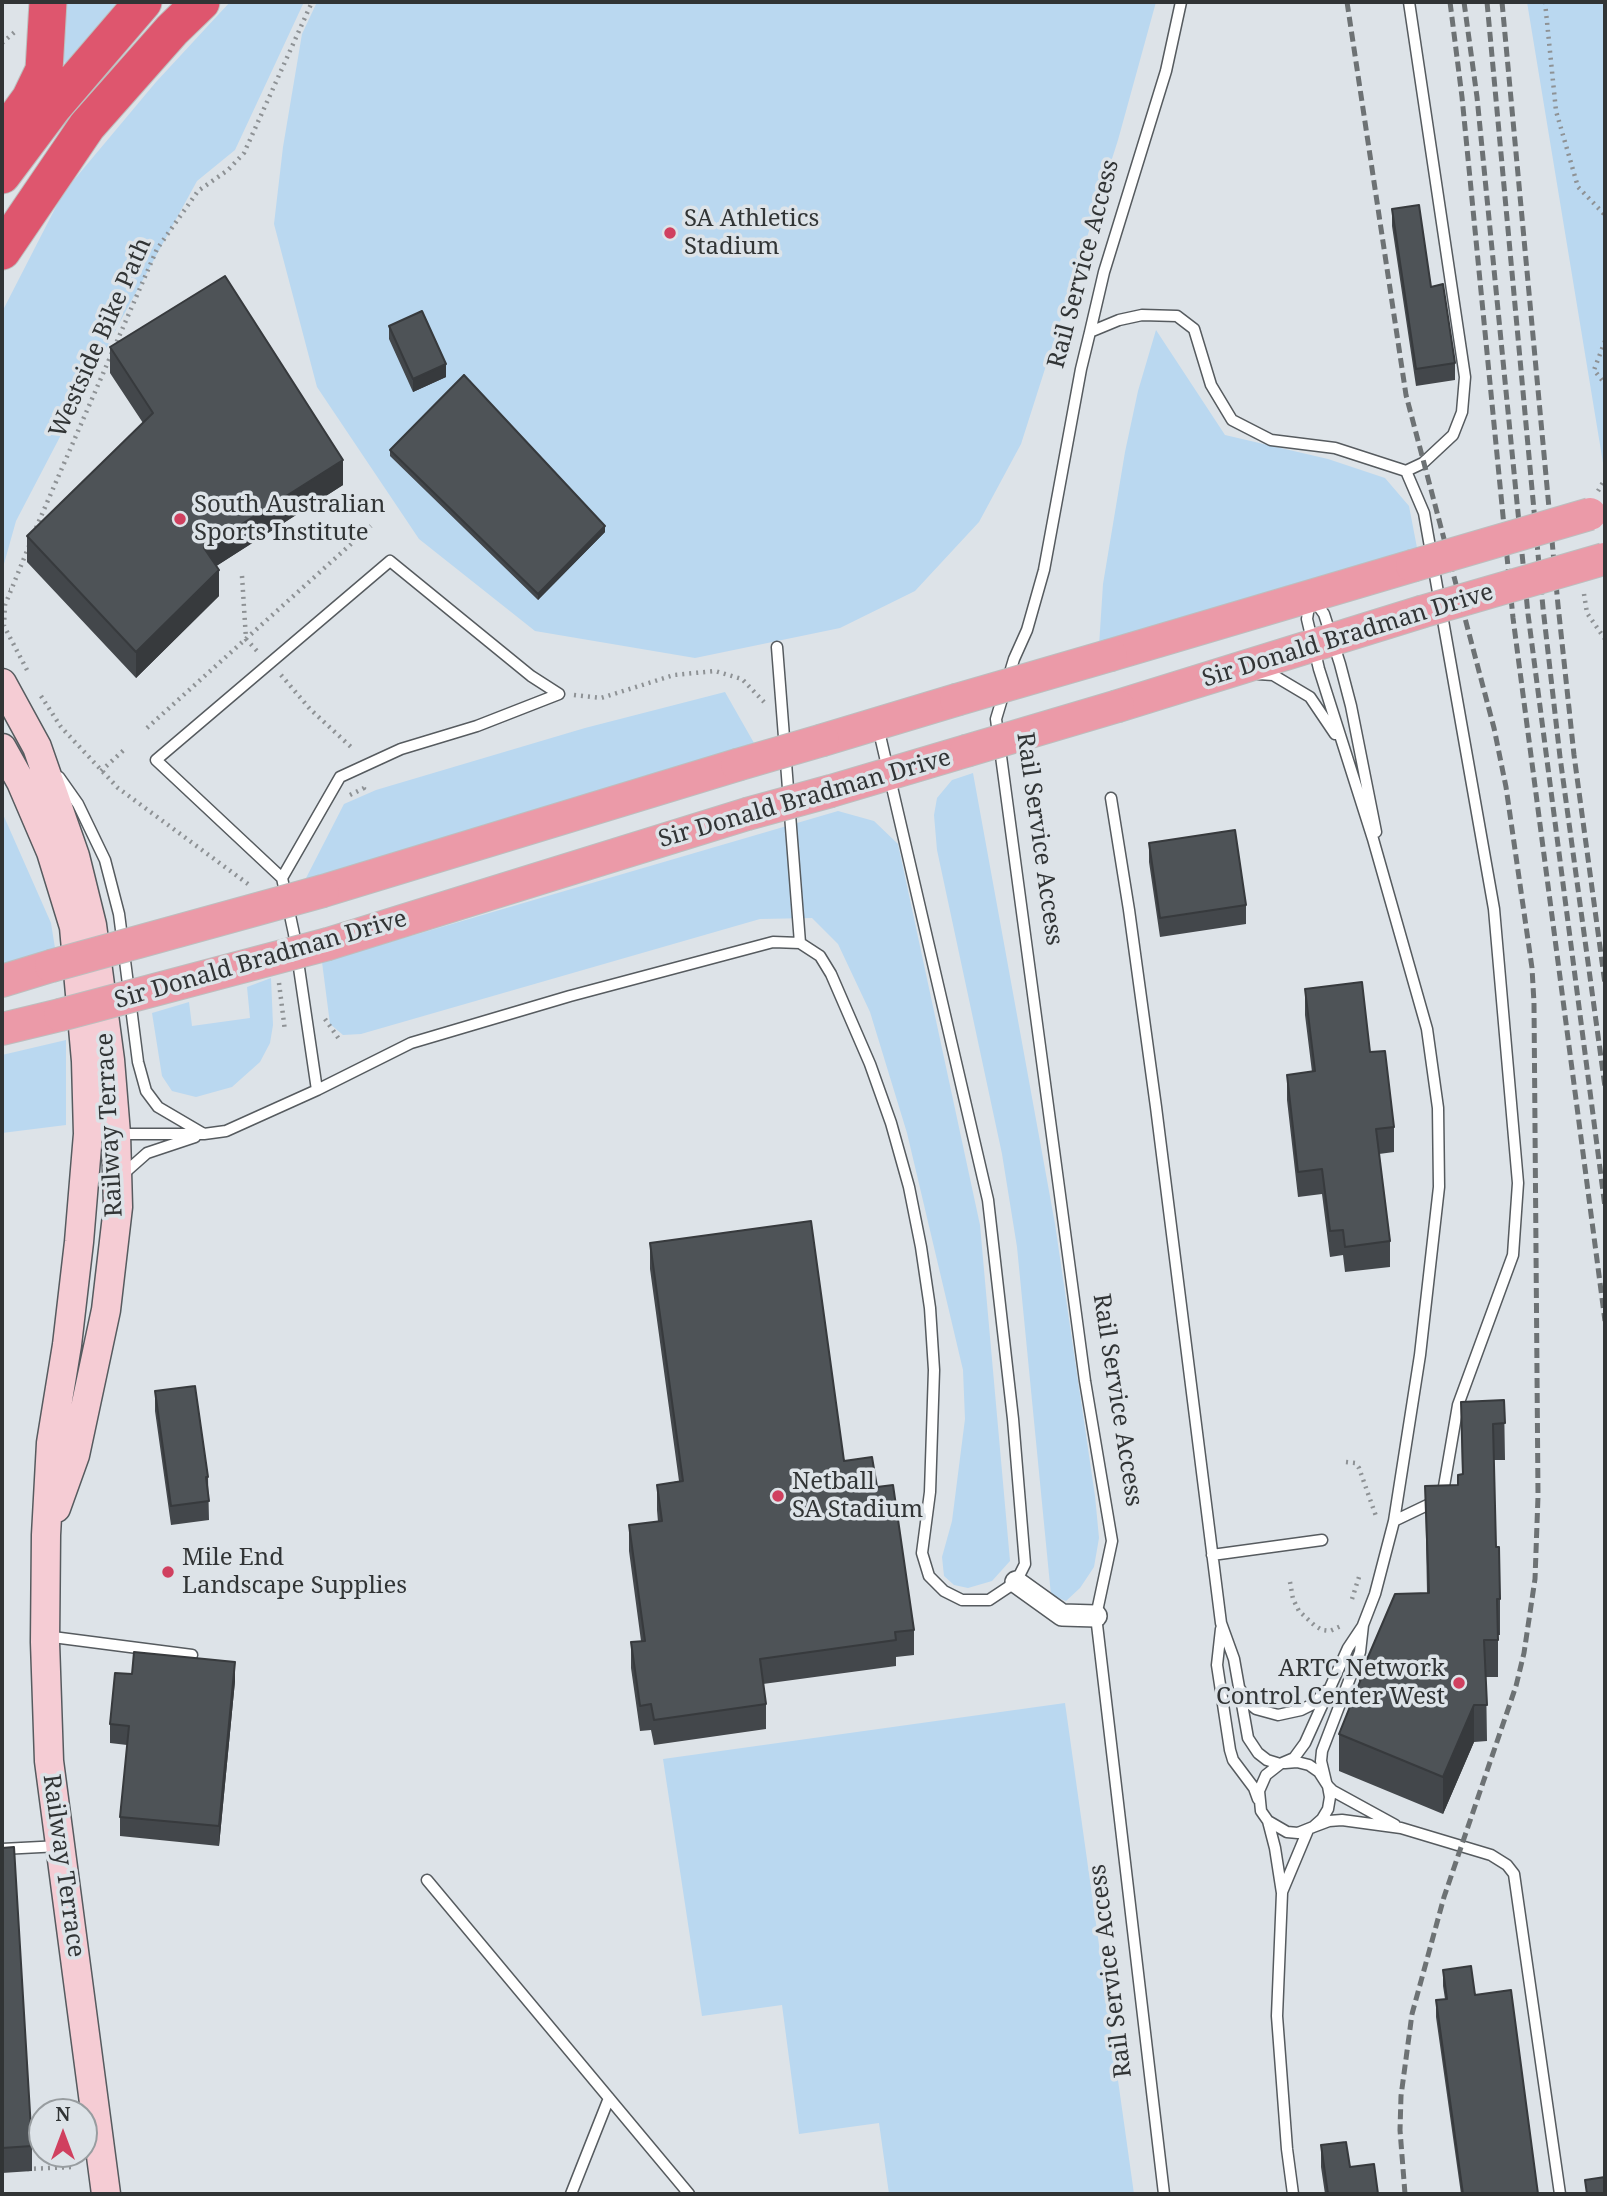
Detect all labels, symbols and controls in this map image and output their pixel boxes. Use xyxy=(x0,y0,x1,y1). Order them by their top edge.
street label: Rail Service Access xyxy=(1042,157,1126,371)
place label: SA Athletics Stadium xyxy=(684,205,819,261)
marker: SA Athletics Stadium xyxy=(662,225,678,241)
street label: Westside Bike Path xyxy=(44,234,158,442)
place label: South Australian Sports Institute xyxy=(194,491,385,547)
marker: South Australian Sports Institute xyxy=(172,511,188,527)
street label: Sir Donald Bradman Drive xyxy=(1199,578,1497,694)
street label: Rail Service Access xyxy=(1010,731,1068,947)
street label: Sir Donald Bradman Drive xyxy=(655,743,955,855)
street label: Sir Donald Bradman Drive xyxy=(111,904,411,1016)
street label: Railway Terrace xyxy=(91,1032,129,1218)
street label: Rail Service Access xyxy=(1086,1292,1148,1508)
place label: Netball SA Stadium xyxy=(792,1468,923,1524)
marker: Netball SA Stadium xyxy=(770,1488,786,1504)
place label: Mile End Landscape Supplies xyxy=(182,1544,407,1600)
marker: Mile End Landscape Supplies xyxy=(160,1564,176,1580)
place label: ARTC Network Control Center West xyxy=(1216,1655,1445,1711)
marker: ARTC Network Control Center West xyxy=(1451,1675,1467,1691)
street label: Railway Terrace xyxy=(36,1773,90,1959)
street label: Rail Service Access xyxy=(1084,1863,1138,2079)
north arrow xyxy=(28,2098,98,2168)
text: N xyxy=(56,2101,70,2127)

